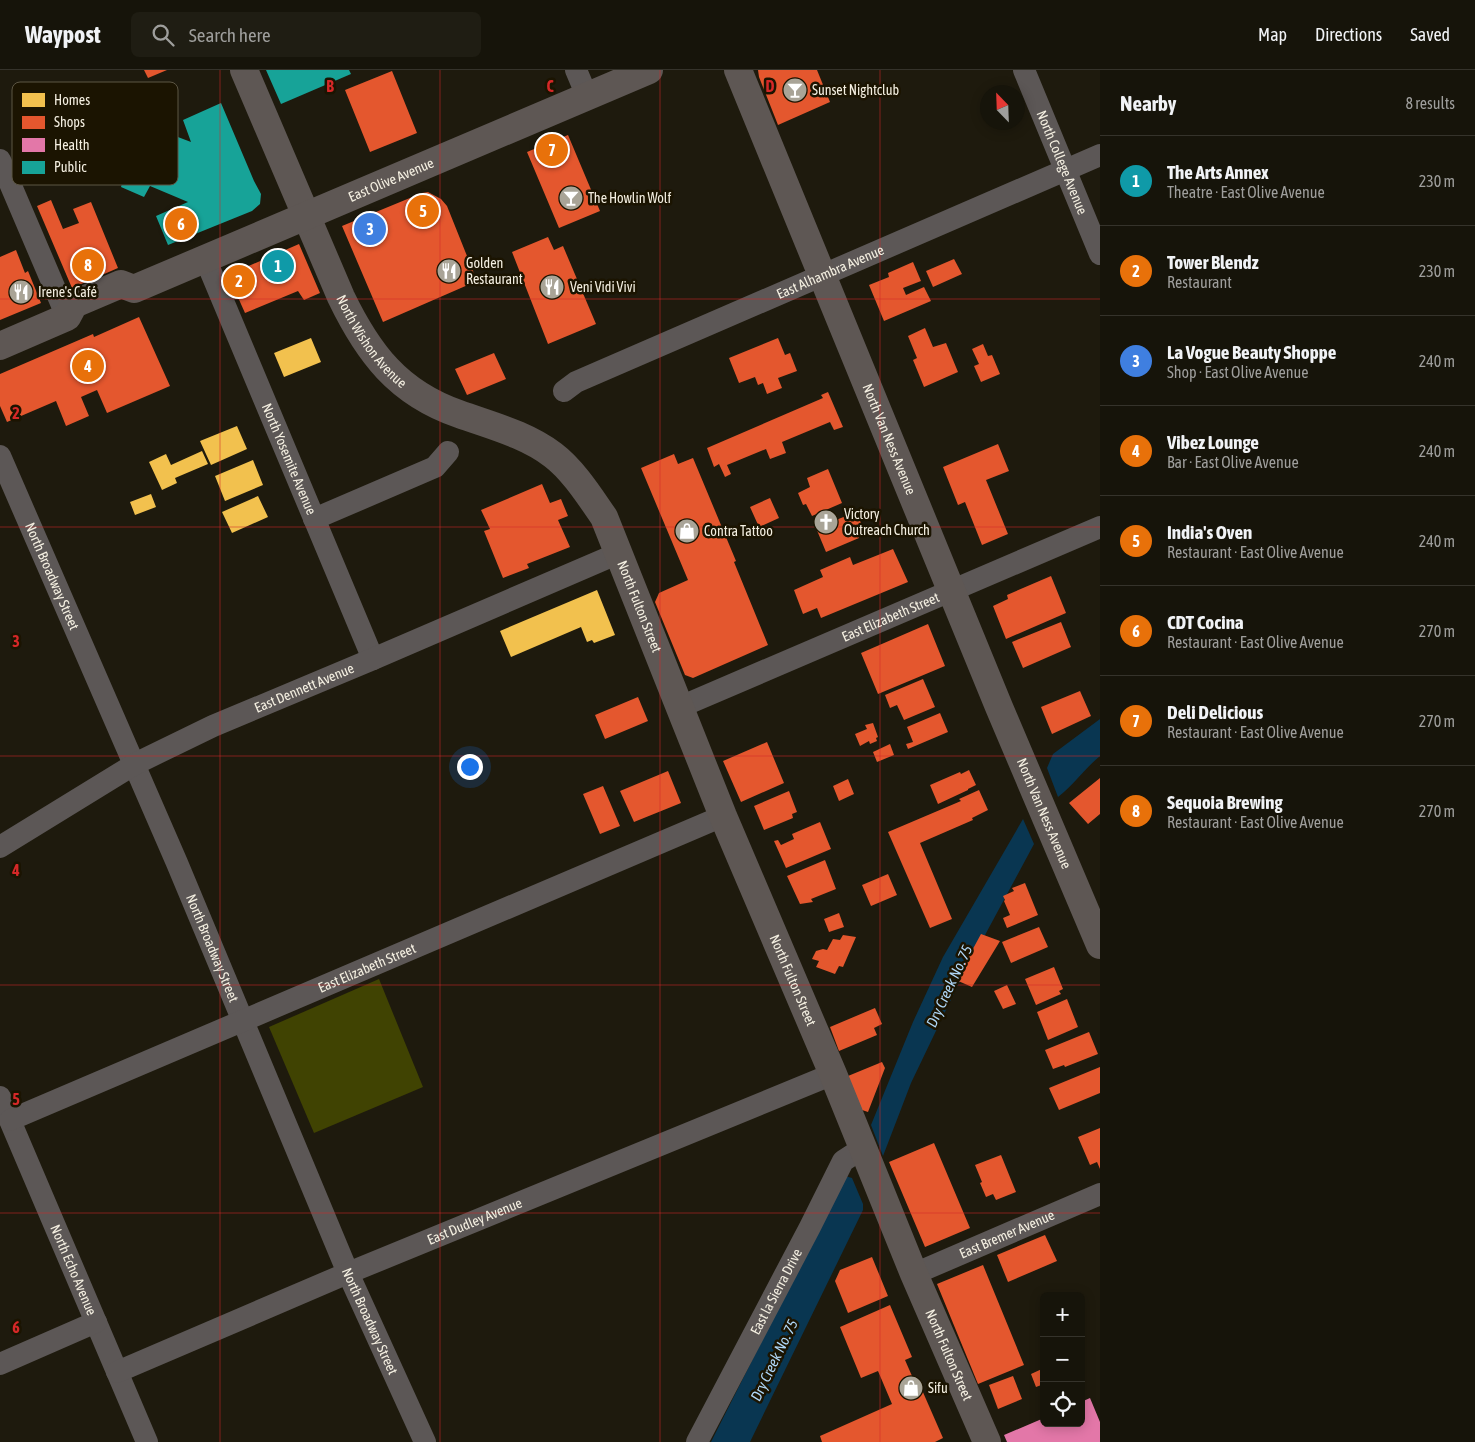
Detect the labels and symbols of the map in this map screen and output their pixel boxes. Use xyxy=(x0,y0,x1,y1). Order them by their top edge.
text: B xyxy=(326,77,334,95)
text: C xyxy=(546,77,554,95)
text: D xyxy=(766,77,775,95)
bar icon: Sunset Nightclub xyxy=(782,77,808,103)
legend xyxy=(12,82,178,185)
place label: Sunset Nightclub xyxy=(812,82,900,98)
north arrow xyxy=(980,85,1025,130)
text: Homes xyxy=(54,92,90,108)
street label: North College Avenue xyxy=(1034,108,1091,217)
text: Shops xyxy=(54,114,85,130)
pin: 7 xyxy=(536,131,568,169)
text: Health xyxy=(54,137,90,153)
street label: East Olive Avenue xyxy=(346,155,436,205)
text: Public xyxy=(54,159,87,175)
bar icon: The Howlin Wolf xyxy=(558,185,584,211)
place label: The Howlin Wolf xyxy=(588,190,672,206)
pin: 5 xyxy=(407,192,439,230)
pin: 6 xyxy=(165,205,197,243)
pin: 3 xyxy=(354,210,386,248)
street label: East Alhambra Avenue xyxy=(774,242,886,302)
pin: 8 xyxy=(72,246,104,284)
pin: 1 xyxy=(262,247,294,285)
place label: Golden Restaurant xyxy=(466,255,523,287)
restaurant icon: Golden Restaurant xyxy=(436,258,462,284)
pin: 2 xyxy=(223,262,255,300)
restaurant icon: Veni Vidi Vivi xyxy=(539,274,565,300)
restaurant icon: Irene's Café xyxy=(8,279,34,305)
place label: Veni Vidi Vivi xyxy=(570,279,636,295)
place label: Irene's Café xyxy=(38,284,97,300)
street label: North Wishon Avenue xyxy=(333,292,410,391)
pin: 4 xyxy=(72,347,104,385)
street label: North Van Ness Avenue xyxy=(859,381,919,497)
street label: North Yosemite Avenue xyxy=(259,401,320,517)
text: 2 xyxy=(12,404,20,422)
place label: Victory Outreach Church xyxy=(844,506,930,538)
church icon: Victory Outreach Church xyxy=(813,509,839,535)
shop icon: Contra Tattoo xyxy=(674,518,700,544)
street label: North Broadway Street xyxy=(22,520,83,632)
place label: Contra Tattoo xyxy=(704,523,773,539)
street label: North Fulton Street xyxy=(614,558,665,655)
street label: East Elizabeth Street xyxy=(839,589,942,645)
text: 3 xyxy=(12,632,20,650)
street label: East Dennett Avenue xyxy=(252,660,356,716)
your location xyxy=(457,754,483,780)
street label: North Van Ness Avenue xyxy=(1014,756,1075,871)
text: 4 xyxy=(11,861,20,879)
street label: North Broadway Street xyxy=(183,892,242,1004)
street label: North Fulton Street xyxy=(766,932,819,1028)
street label: East Elizabeth Street xyxy=(316,940,418,996)
water label: Dry Creek No. 75 xyxy=(923,942,975,1030)
text: 5 xyxy=(12,1090,20,1108)
street label: East Dudley Avenue xyxy=(425,1195,524,1248)
street label: East Bremer Avenue xyxy=(957,1207,1057,1262)
street label: North Echo Avenue xyxy=(47,1222,100,1318)
street label: East la Sierra Drive xyxy=(747,1246,805,1337)
street label: North Broadway Street xyxy=(339,1266,401,1377)
street label: North Fulton Street xyxy=(922,1307,976,1403)
water label: Dry Creek No. 75 xyxy=(747,1317,801,1403)
text: 6 xyxy=(12,1318,20,1336)
shop icon: Sifu xyxy=(898,1375,924,1401)
place label: Sifu xyxy=(928,1380,948,1396)

